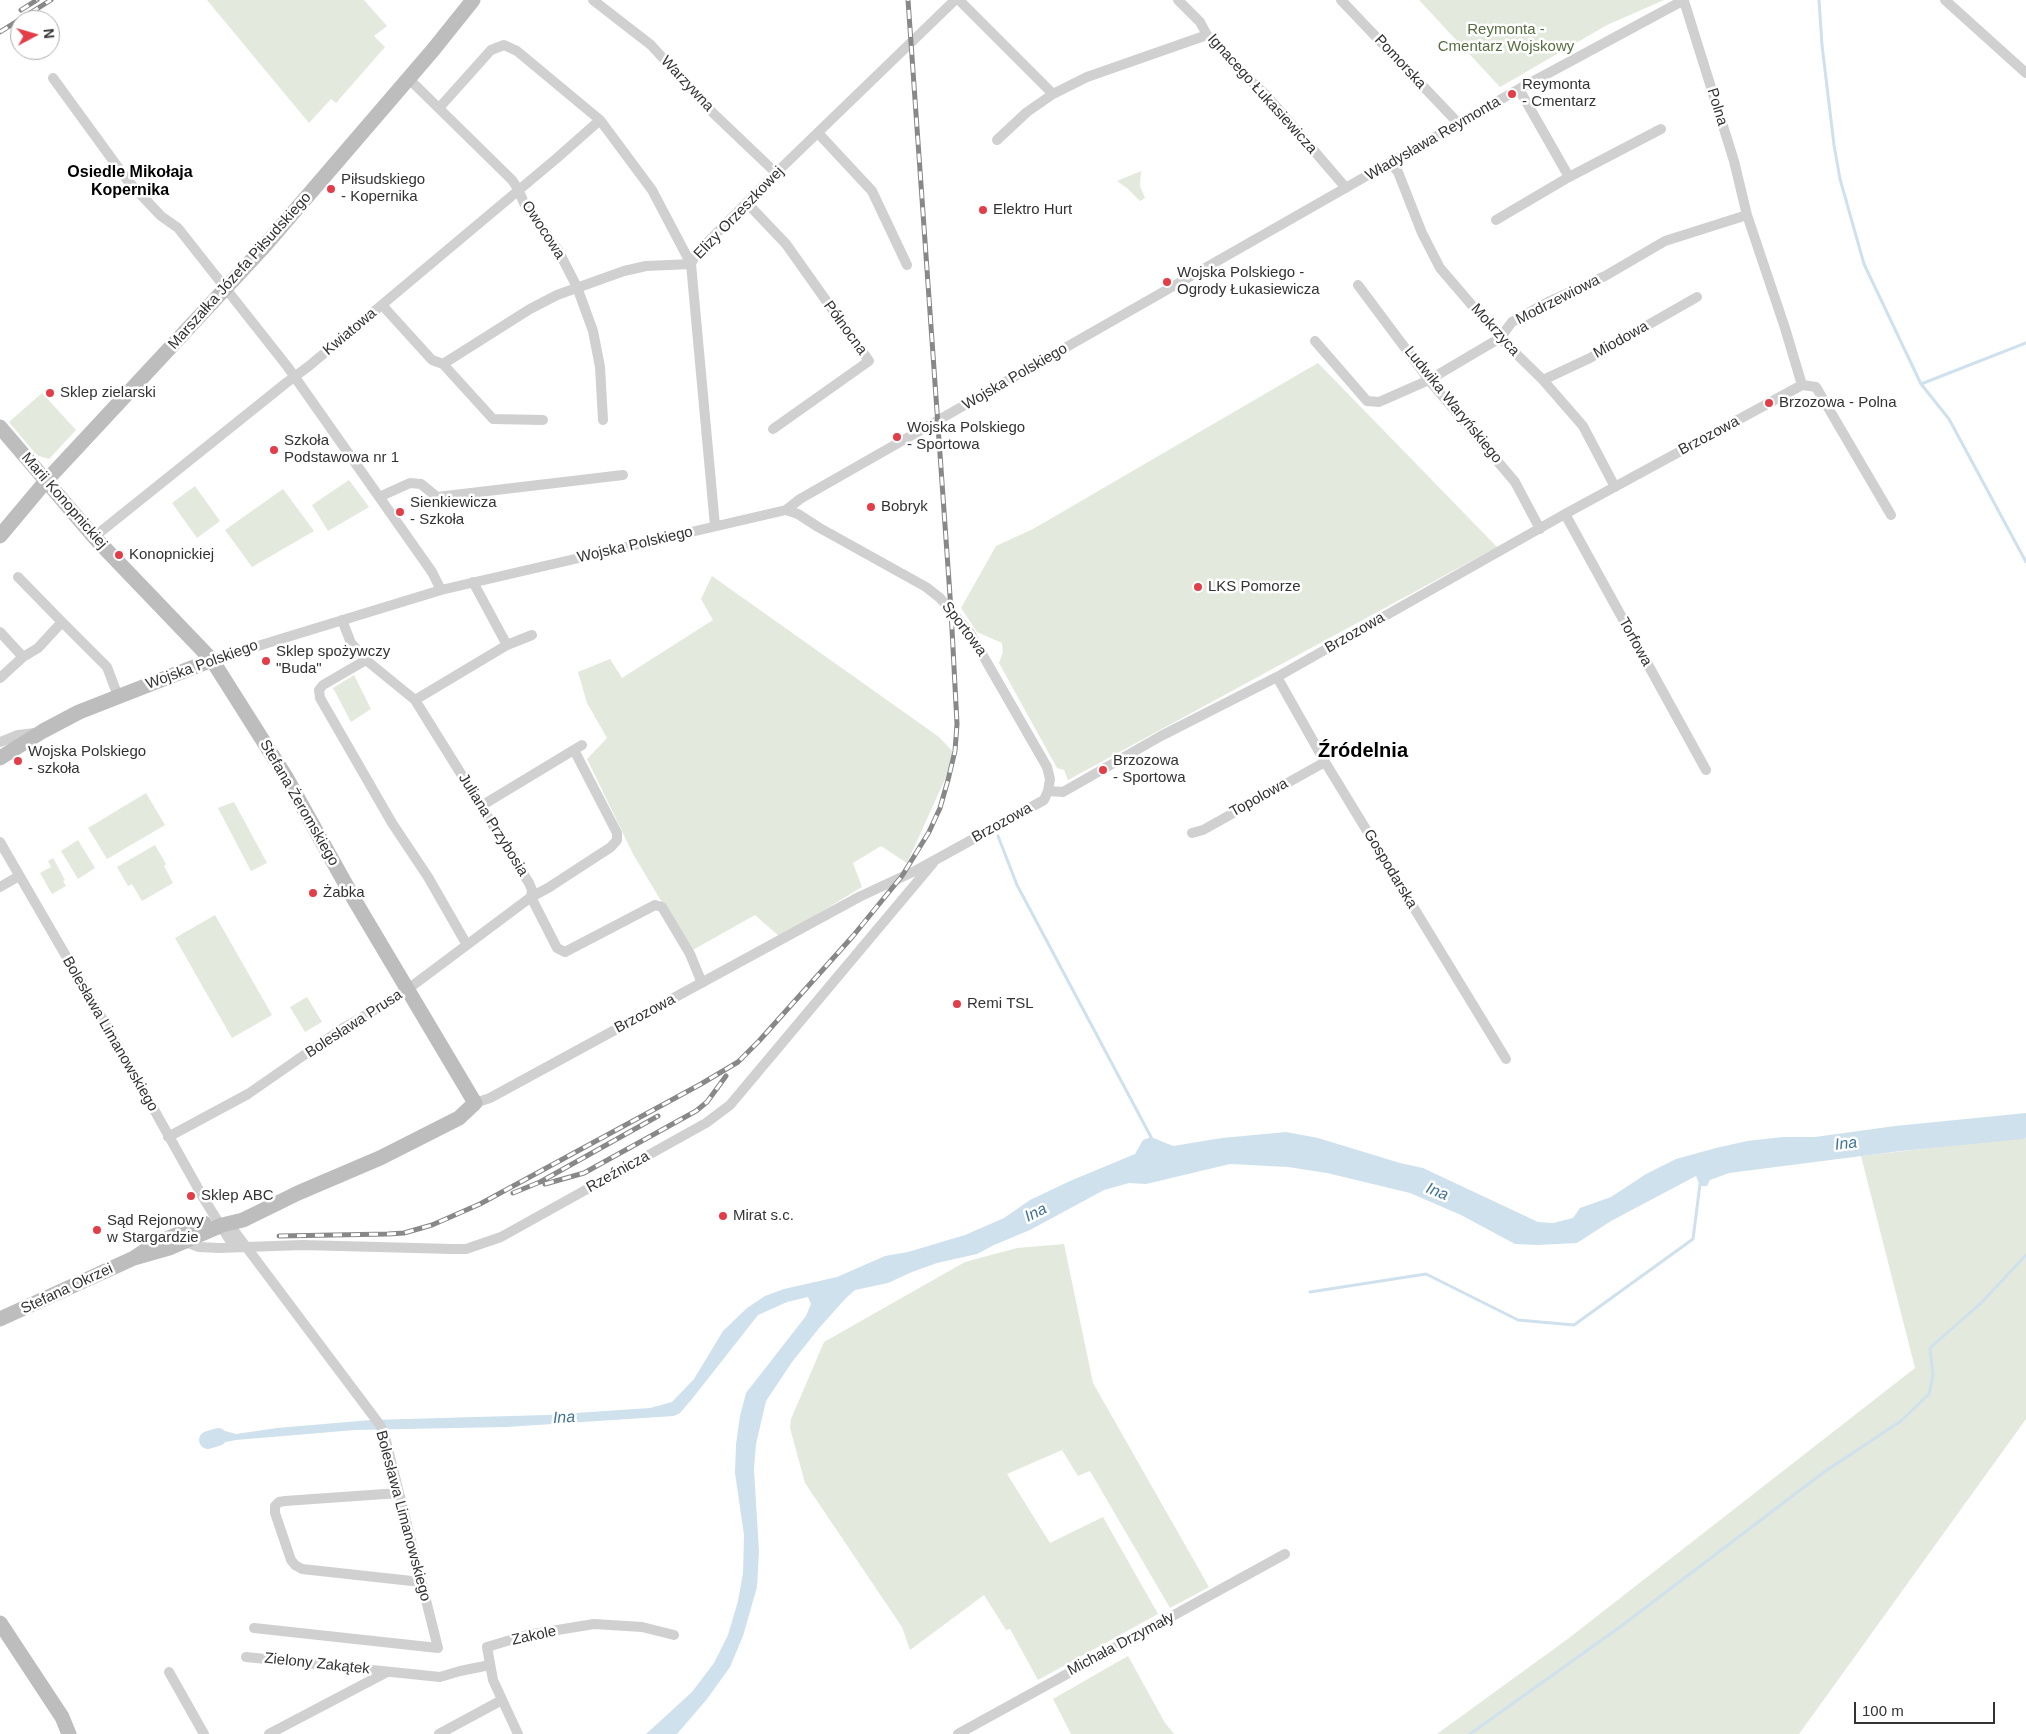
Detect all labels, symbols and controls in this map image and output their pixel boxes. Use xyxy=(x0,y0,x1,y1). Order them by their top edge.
north arrow xyxy=(10,10,60,60)
park label: Reymonta - Cmentarz Wojskowy xyxy=(1438,21,1574,56)
text: N xyxy=(40,28,57,39)
street label: Ignacego Łukasiewicza xyxy=(1203,30,1321,158)
street label: Pomorska xyxy=(1370,31,1430,93)
street label: Warzywna xyxy=(657,52,717,116)
place label: Reymonta - Cmentarz xyxy=(1522,76,1596,111)
street label: Polna xyxy=(1703,86,1731,128)
marker: Reymonta - Cmentarz xyxy=(1506,88,1518,100)
street label: Władysława Reymonta xyxy=(1362,93,1504,185)
district label: Osiedle Mikołaja Kopernika xyxy=(67,163,193,201)
street label: Elizy Orzeszkowej xyxy=(690,163,788,263)
place label: Piłsudskiego - Kopernika xyxy=(341,171,425,206)
marker: Piłsudskiego - Kopernika xyxy=(325,183,337,195)
street label: Marszałka Józefa Piłsudskiego xyxy=(165,189,315,353)
street label: Owocowa xyxy=(518,197,568,263)
place label: Elektro Hurt xyxy=(993,201,1072,219)
marker: Elektro Hurt xyxy=(977,204,989,216)
place label: Wojska Polskiego - Ogrody Łukasiewicza xyxy=(1177,264,1320,299)
street label: Modrzewiowa xyxy=(1513,271,1603,329)
marker: Wojska Polskiego - Ogrody Łukasiewicza xyxy=(1161,276,1173,288)
street label: Północna xyxy=(819,297,871,359)
street label: Mokrzyca xyxy=(1467,300,1523,360)
street label: Kwiatowa xyxy=(320,304,380,360)
street label: Miodowa xyxy=(1590,318,1652,362)
street label: Wojska Polskiego xyxy=(959,340,1071,414)
street label: Ludwika Waryńskiego xyxy=(1400,343,1506,467)
place label: Sklep zielarski xyxy=(60,384,156,402)
marker: Sklep zielarski xyxy=(44,387,56,399)
place label: Brzozowa - Polna xyxy=(1779,394,1897,412)
marker: Brzozowa - Polna xyxy=(1763,397,1775,409)
street label: Brzozowa xyxy=(1676,413,1742,459)
place label: Wojska Polskiego - Sportowa xyxy=(907,419,1025,454)
marker: Wojska Polskiego - Sportowa xyxy=(891,431,903,443)
place label: Szkoła Podstawowa nr 1 xyxy=(284,432,399,467)
marker: Szkoła Podstawowa nr 1 xyxy=(268,444,280,456)
street label: Marii Konopnickiej xyxy=(17,449,111,553)
place label: Sienkiewicza - Szkoła xyxy=(410,494,497,529)
place label: Bobryk xyxy=(881,498,928,516)
marker: Bobryk xyxy=(865,501,877,513)
marker: Sienkiewicza - Szkoła xyxy=(394,506,406,518)
street label: Wojska Polskiego xyxy=(575,523,695,567)
place label: Konopnickiej xyxy=(129,546,214,564)
marker: Konopnickiej xyxy=(113,549,125,561)
place label: LKS Pomorze xyxy=(1208,578,1301,596)
marker: LKS Pomorze xyxy=(1192,581,1204,593)
street label: Sportowa xyxy=(938,598,990,660)
street label: Brzozowa xyxy=(1322,609,1388,657)
street label: Torfowa xyxy=(1614,615,1656,669)
street label: Wojska Polskiego xyxy=(143,636,261,694)
place label: Sklep spożywczy "Buda" xyxy=(276,643,390,678)
marker: Sklep spożywczy "Buda" xyxy=(260,655,272,667)
street label: Stefana Żeromskiego xyxy=(256,737,342,869)
district label: Źródelnia xyxy=(1318,739,1408,763)
place label: Wojska Polskiego - szkoła xyxy=(28,743,146,778)
place label: Brzozowa - Sportowa xyxy=(1113,752,1186,787)
marker: Wojska Polskiego - szkoła xyxy=(12,755,24,767)
marker: Brzozowa - Sportowa xyxy=(1097,764,1109,776)
street label: Juliana Przybosia xyxy=(454,770,532,880)
street label: Topolowa xyxy=(1227,775,1291,821)
street label: Brzozowa xyxy=(969,799,1035,847)
street label: Gospodarska xyxy=(1359,826,1421,912)
place label: Żabka xyxy=(323,884,365,902)
marker: Żabka xyxy=(307,887,319,899)
street label: Bolesława Limanowskiego xyxy=(58,953,162,1115)
street label: Bolesława Prusa xyxy=(302,986,406,1062)
street label: Brzozowa xyxy=(612,991,678,1037)
place label: Remi TSL xyxy=(967,995,1034,1013)
marker: Remi TSL xyxy=(951,998,963,1010)
water label: Ina xyxy=(1834,1133,1858,1155)
street label: Rzeźnicza xyxy=(583,1147,653,1197)
water label: Ina xyxy=(1423,1179,1451,1205)
place label: Sklep ABC xyxy=(201,1187,274,1205)
marker: Sklep ABC xyxy=(185,1190,197,1202)
water label: Ina xyxy=(1022,1199,1050,1227)
place label: Mirat s.c. xyxy=(733,1207,794,1225)
marker: Mirat s.c. xyxy=(717,1210,729,1222)
place label: Sąd Rejonowy w Stargardzie xyxy=(107,1212,204,1247)
marker: Sąd Rejonowy w Stargardzie xyxy=(91,1224,103,1236)
street label: Stefana Okrzei xyxy=(18,1260,116,1318)
water label: Ina xyxy=(552,1408,576,1428)
street label: Bolesława Limanowskiego xyxy=(372,1429,434,1603)
street label: Michała Drzymały xyxy=(1065,1608,1177,1680)
street label: Zakole xyxy=(510,1623,558,1649)
street label: Zielony Zakątek xyxy=(263,1650,371,1678)
scale bar xyxy=(1856,1692,1997,1724)
text: 100 m xyxy=(1862,1702,1904,1719)

